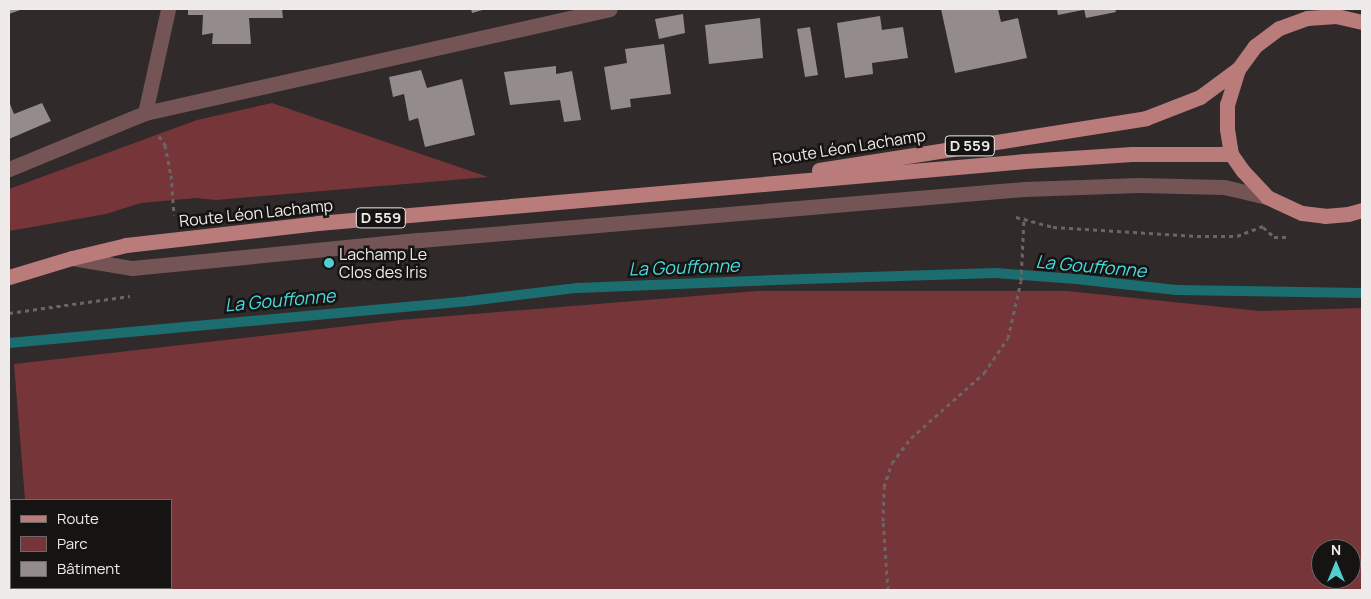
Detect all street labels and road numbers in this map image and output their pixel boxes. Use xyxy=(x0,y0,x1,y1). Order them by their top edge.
street label: Route Léon Lachamp xyxy=(771,125,927,169)
road number: D 559 xyxy=(944,134,996,158)
street label: Route Léon Lachamp xyxy=(178,195,334,231)
road number: D 559 xyxy=(355,206,407,230)

